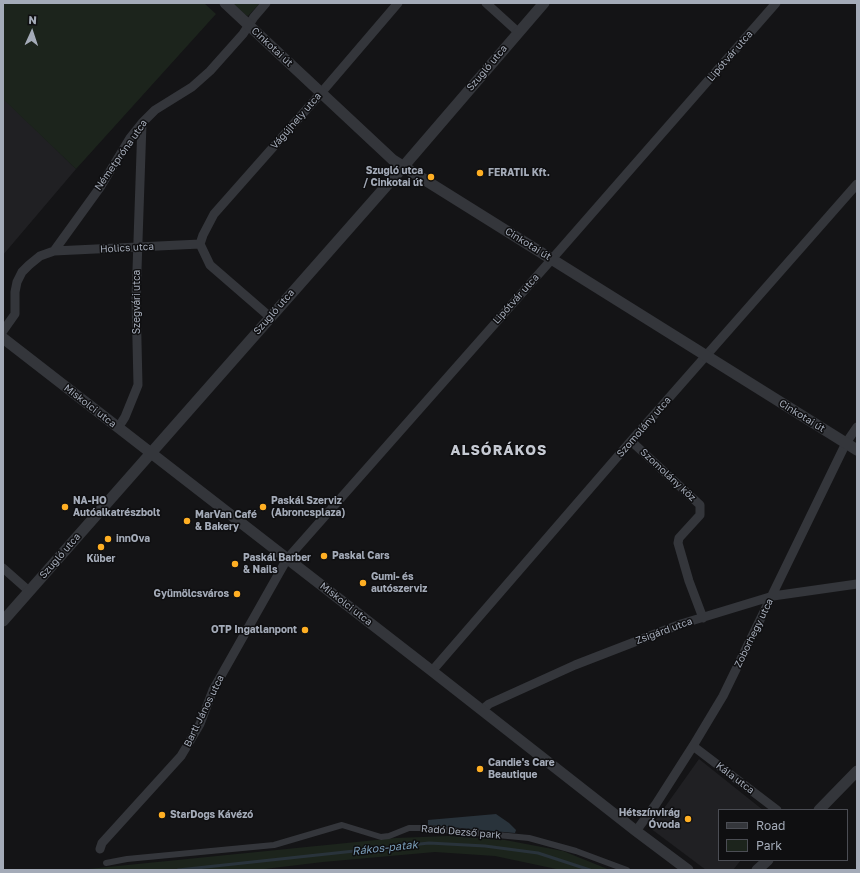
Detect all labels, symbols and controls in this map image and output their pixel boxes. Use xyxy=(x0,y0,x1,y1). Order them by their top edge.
north arrow xyxy=(12,12,52,52)
text: N xyxy=(28,13,37,26)
street label: Cinkotai út xyxy=(249,25,295,69)
street label: Lipótvár utca xyxy=(705,28,755,84)
street label: Szugló utca xyxy=(464,43,510,93)
street label: Vágújhely utca xyxy=(268,90,324,152)
street label: Németpróna utca xyxy=(92,117,150,193)
place label: Szugló utca / Cinkotai út xyxy=(363,165,423,188)
place label: FERATIL Kft. xyxy=(488,167,550,179)
marker: FERATIL Kft. xyxy=(475,168,485,178)
marker: Szugló utca / Cinkotai út xyxy=(426,172,436,182)
street label: Cinkotai út xyxy=(503,225,553,263)
street label: Holics utca xyxy=(100,241,154,255)
street label: Szegvári utca xyxy=(131,270,143,334)
street label: Lipótvár utca xyxy=(490,271,542,327)
street label: Szugló utca xyxy=(251,287,297,337)
street label: Miskolci utca xyxy=(62,382,118,430)
street label: Szomolány utca xyxy=(614,394,674,460)
street label: Cinkotai út xyxy=(777,397,827,435)
district label: ALSÓRÁKOS xyxy=(451,443,547,459)
street label: Szomolány köz xyxy=(638,446,698,504)
place label: NA-HO Autóalkatrészbolt xyxy=(73,495,160,518)
place label: Paskál Szerviz (Abroncsplaza) xyxy=(271,495,345,518)
marker: NA-HO Autóalkatrészbolt xyxy=(60,502,70,512)
marker: Paskál Szerviz (Abroncsplaza) xyxy=(258,502,268,512)
place label: MarVan Café & Bakery xyxy=(195,509,257,532)
marker: MarVan Café & Bakery xyxy=(182,516,192,526)
street label: Szugló utca xyxy=(37,531,83,581)
place label: innOva xyxy=(116,533,150,545)
marker: innOva xyxy=(103,534,113,544)
marker: Küber xyxy=(96,542,106,552)
place label: Paskal Cars xyxy=(332,550,390,562)
marker: Paskal Cars xyxy=(319,551,329,561)
place label: Paskál Barber & Nails xyxy=(243,552,311,576)
place label: Küber xyxy=(87,553,115,565)
marker: Paskál Barber & Nails xyxy=(230,559,240,569)
place label: Gumi- és autószerviz xyxy=(371,571,427,594)
marker: Gumi- és autószerviz xyxy=(358,578,368,588)
street label: Miskolci utca xyxy=(318,580,374,628)
place label: Gyümölcsváros xyxy=(154,588,229,600)
marker: Gyümölcsváros xyxy=(232,589,242,599)
street label: Zoborhegy utca xyxy=(732,597,776,669)
street label: Zsigárd utca xyxy=(634,615,694,647)
place label: OTP Ingatlanpont xyxy=(211,624,297,636)
marker: OTP Ingatlanpont xyxy=(300,625,310,635)
street label: Bartl János utca xyxy=(181,673,227,749)
place label: Candie's Care Beautique xyxy=(488,757,555,780)
street label: Kála utca xyxy=(713,760,757,796)
marker: Candie's Care Beautique xyxy=(475,764,485,774)
place label: Hétszínvirág Óvoda xyxy=(619,807,680,830)
place label: StarDogs Kávézó xyxy=(170,809,253,821)
legend xyxy=(718,809,848,861)
marker: StarDogs Kávézó xyxy=(157,810,167,820)
marker: Hétszínvirág Óvoda xyxy=(683,814,693,824)
text: Road xyxy=(756,818,785,833)
street label: Radó Dezső park xyxy=(421,823,501,841)
water label: Rákos-patak xyxy=(352,838,418,858)
text: Park xyxy=(756,838,782,853)

